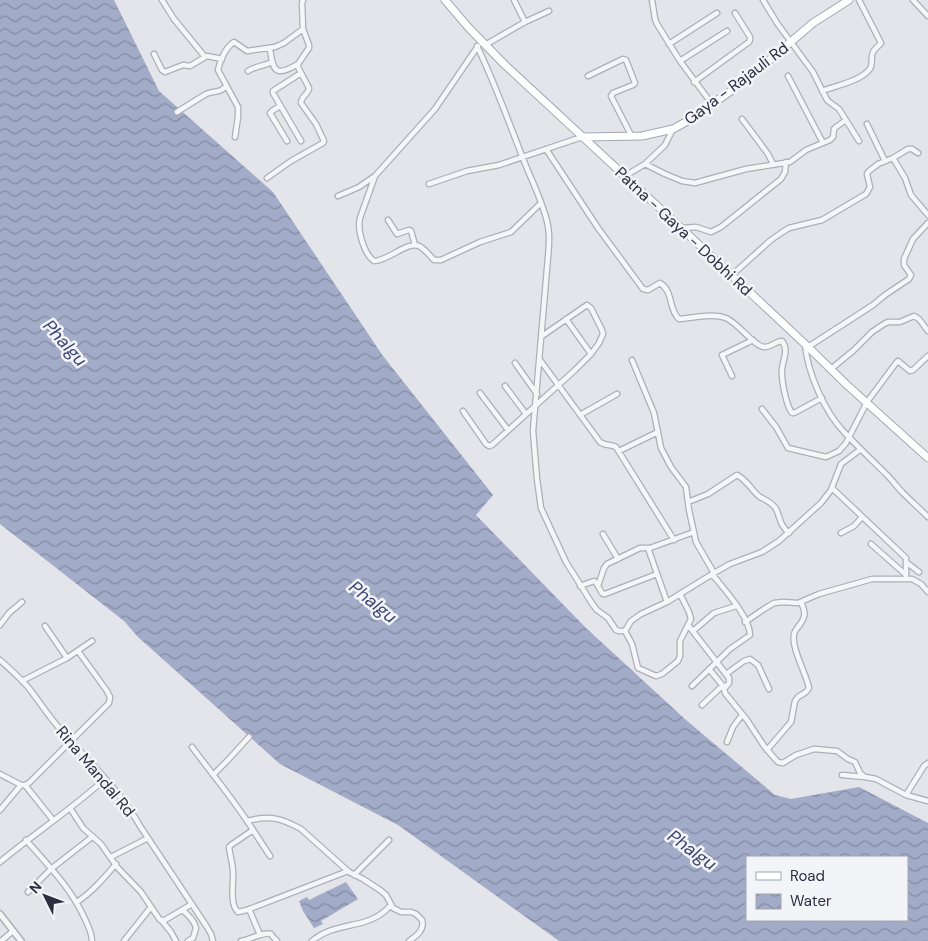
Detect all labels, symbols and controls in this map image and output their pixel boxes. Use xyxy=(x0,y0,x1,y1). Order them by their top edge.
street label: Gaya - Rajauli Rd xyxy=(680,37,793,130)
street label: Patna - Gaya - Dobhi Rd xyxy=(611,162,757,301)
water label: Phalgu xyxy=(38,314,92,372)
water label: Phalgu xyxy=(344,575,402,629)
street label: Rina Mandal Rd xyxy=(51,722,140,821)
water label: Phalgu xyxy=(663,824,721,876)
legend xyxy=(746,856,908,921)
text: Road xyxy=(790,866,825,886)
north arrow xyxy=(20,871,70,921)
text: N xyxy=(25,877,45,897)
text: Water xyxy=(790,891,832,911)

